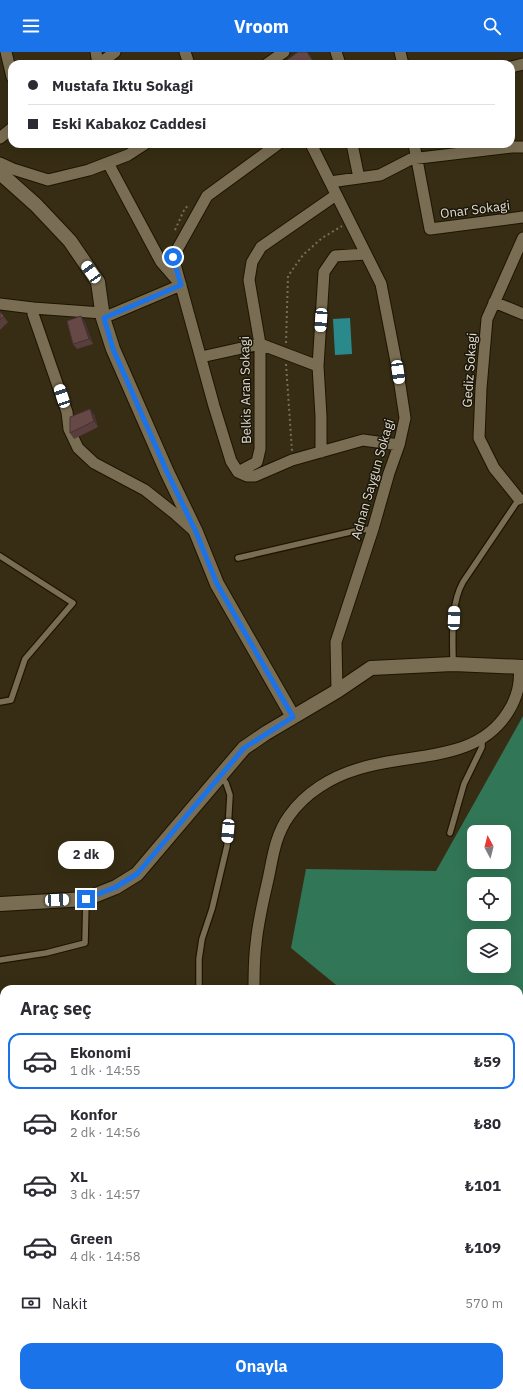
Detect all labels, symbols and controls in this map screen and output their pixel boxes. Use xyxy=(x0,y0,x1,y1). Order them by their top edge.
icon: menu xyxy=(20,15,42,37)
text: Vroom xyxy=(234,15,289,38)
icon: search xyxy=(481,15,503,37)
text: Mustafa Iktu Sokagi xyxy=(52,76,193,95)
text: Eski Kabakoz Caddesi xyxy=(52,114,206,133)
street label: Onar Sokagi xyxy=(439,197,511,222)
route start xyxy=(164,248,182,266)
car xyxy=(79,259,103,285)
car xyxy=(314,308,328,332)
street label: Gediz Sokagi xyxy=(458,332,481,408)
street label: Belkis Aran Sokagi xyxy=(236,336,255,444)
car xyxy=(390,359,406,385)
car xyxy=(53,383,71,409)
street label: Adnan Saygun Sokagi xyxy=(347,417,398,541)
car xyxy=(448,606,460,630)
car xyxy=(221,819,235,843)
north arrow xyxy=(467,825,511,869)
map controls xyxy=(467,825,511,973)
callout: 2 dk xyxy=(58,841,114,869)
text: 2 dk xyxy=(73,846,99,863)
button: locate xyxy=(467,877,511,921)
route end xyxy=(77,890,95,908)
car xyxy=(45,893,69,907)
button: layers xyxy=(467,929,511,973)
text: Araç seç xyxy=(20,997,92,1020)
icon: car xyxy=(22,1043,58,1079)
text: Ekonomi xyxy=(70,1043,131,1062)
text: ₺59 xyxy=(474,1052,501,1071)
text: 1 dk · 14:55 xyxy=(70,1062,141,1079)
icon: car xyxy=(22,1105,58,1141)
text: Konfor xyxy=(70,1105,117,1124)
text: ₺80 xyxy=(474,1114,501,1133)
text: 2 dk · 14:56 xyxy=(70,1124,141,1141)
icon: car xyxy=(22,1167,58,1203)
text: XL xyxy=(70,1167,88,1186)
text: ₺101 xyxy=(465,1176,501,1195)
text: 3 dk · 14:57 xyxy=(70,1186,141,1203)
icon: car xyxy=(22,1229,58,1265)
text: Green xyxy=(70,1229,113,1248)
text: ₺109 xyxy=(465,1238,501,1257)
text: 4 dk · 14:58 xyxy=(70,1248,141,1265)
icon: cash xyxy=(20,1292,42,1314)
text: Nakit xyxy=(52,1294,88,1313)
text: 570 m xyxy=(465,1295,503,1312)
button: Onayla xyxy=(20,1343,503,1389)

